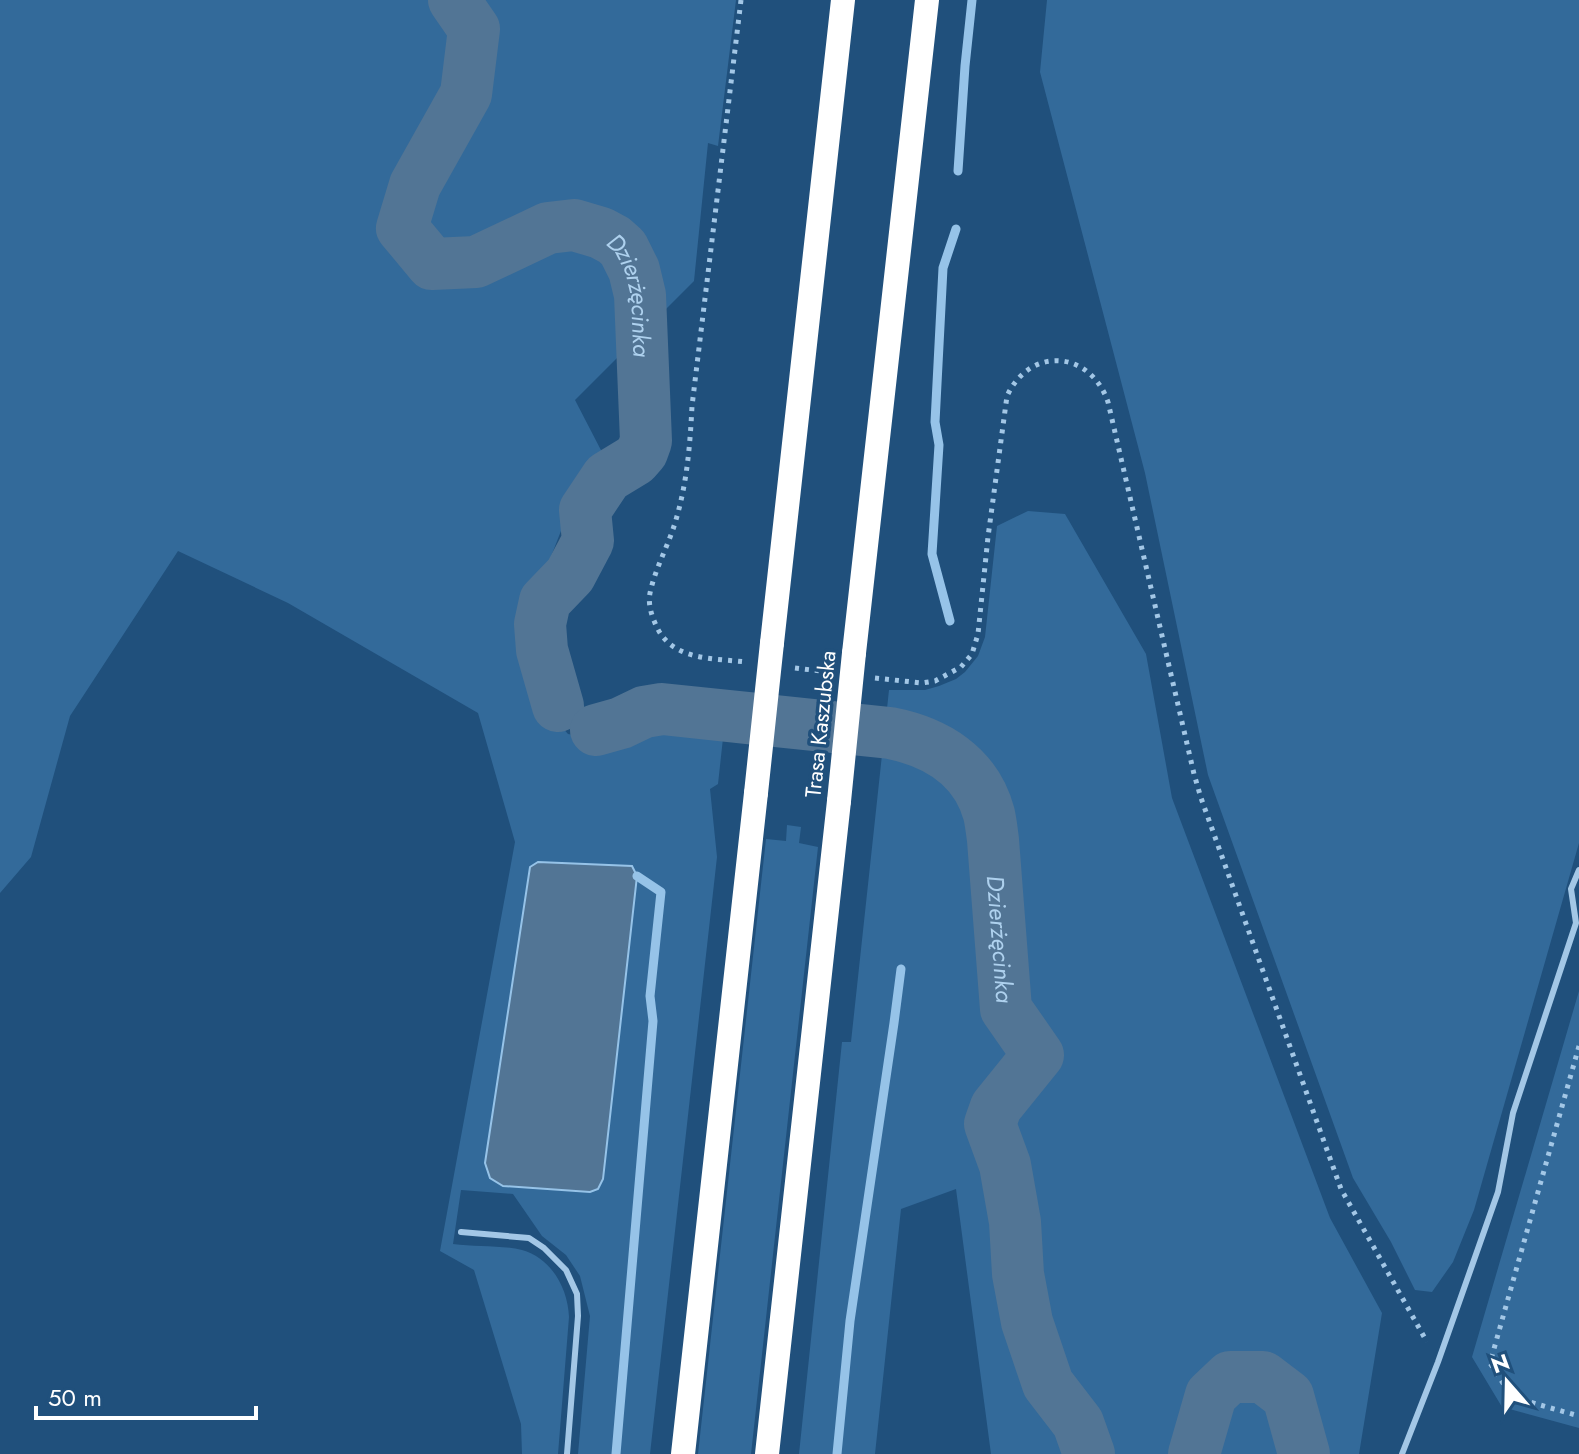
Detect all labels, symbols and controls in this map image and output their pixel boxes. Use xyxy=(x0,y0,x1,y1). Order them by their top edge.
water label: Dzierżęcinka xyxy=(600,224,660,358)
street label: Trasa Kaszubska xyxy=(796,649,844,799)
water label: Dzierżęcinka xyxy=(978,874,1023,1004)
north arrow xyxy=(1467,1342,1547,1422)
text: N xyxy=(1486,1345,1514,1381)
scale bar xyxy=(36,1370,256,1420)
text: 50 m xyxy=(48,1380,102,1415)

